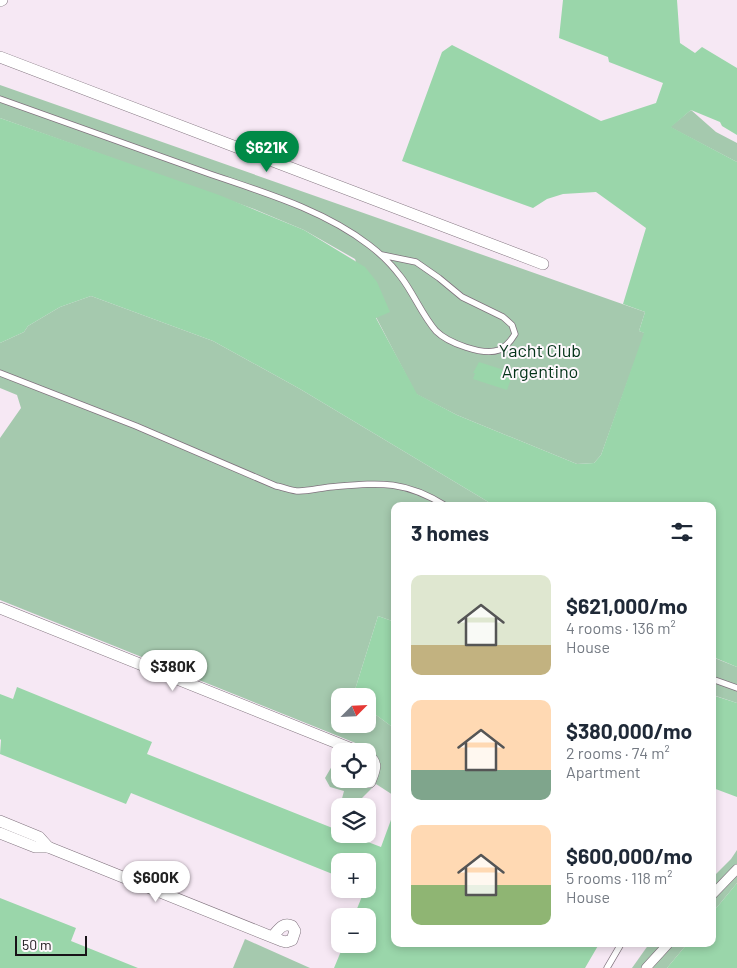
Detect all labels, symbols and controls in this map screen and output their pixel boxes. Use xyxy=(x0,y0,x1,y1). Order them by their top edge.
pin: $621K xyxy=(232,130,302,173)
text: $621K xyxy=(246,137,288,156)
park label: Yacht Club Argentino xyxy=(499,339,581,382)
icon: filters xyxy=(668,518,696,546)
text: 3 homes xyxy=(411,520,489,545)
text: $621,000/mo xyxy=(566,593,688,618)
icon: home xyxy=(451,595,511,655)
text: 4 rooms · 136 m² xyxy=(566,618,676,637)
text: House xyxy=(566,637,610,656)
pin: $380K xyxy=(138,650,208,692)
text: $380K xyxy=(150,656,196,675)
north arrow xyxy=(331,688,376,732)
map controls xyxy=(331,688,376,953)
text: $380,000/mo xyxy=(566,718,692,743)
icon: home xyxy=(451,720,511,780)
button: locate xyxy=(331,743,376,788)
text: 2 rooms · 74 m² xyxy=(566,743,670,762)
text: Apartment xyxy=(566,762,641,781)
button: layers xyxy=(331,798,376,843)
text: $600,000/mo xyxy=(566,843,693,868)
icon: home xyxy=(451,845,511,905)
button: + xyxy=(331,853,376,898)
pin: $600K xyxy=(121,860,191,903)
text: $600K xyxy=(133,867,179,886)
text: 5 rooms · 118 m² xyxy=(566,868,673,887)
text: House xyxy=(566,887,610,906)
button: − xyxy=(331,908,376,953)
scale bar xyxy=(15,933,88,956)
text: 50 m xyxy=(22,936,51,953)

